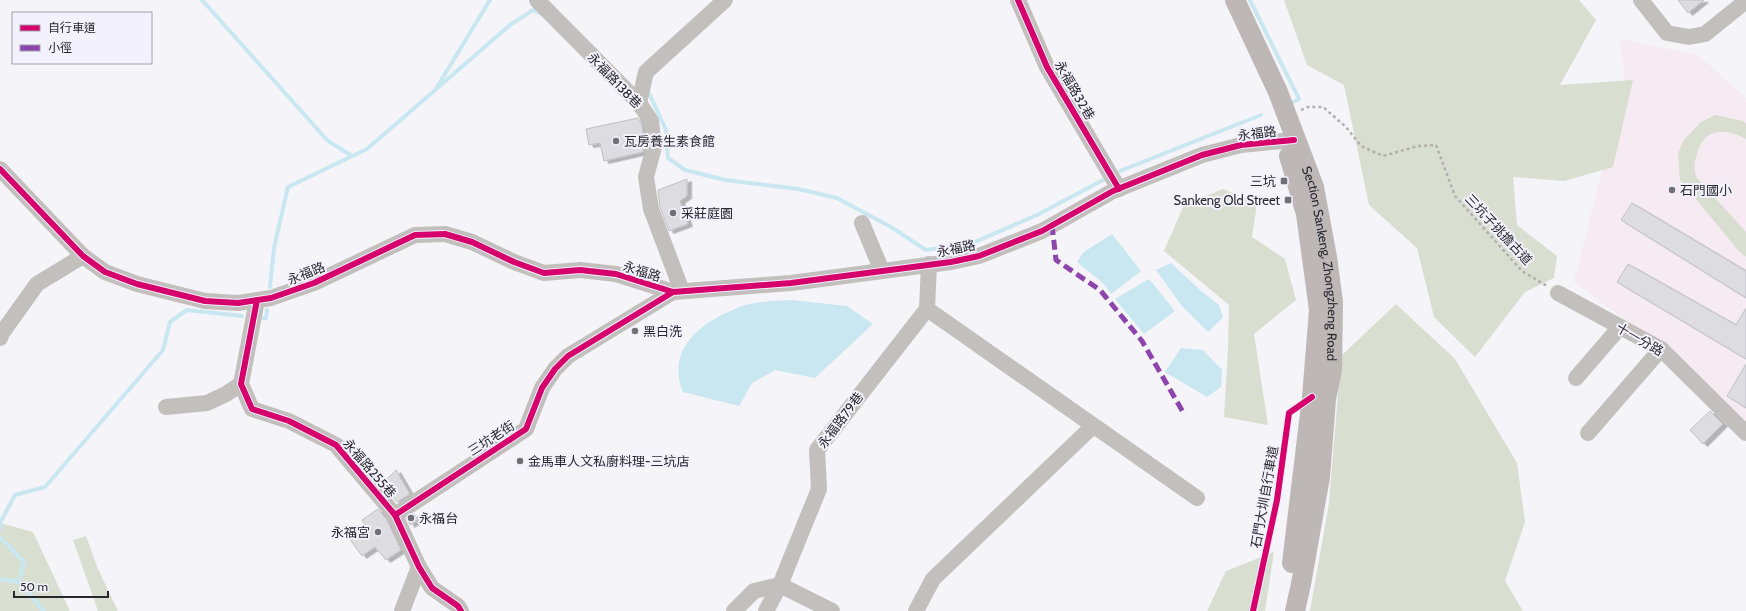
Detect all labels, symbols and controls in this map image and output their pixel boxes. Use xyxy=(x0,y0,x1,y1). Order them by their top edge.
legend xyxy=(12,12,152,64)
text: 自行車道 xyxy=(48,20,96,35)
text: 小徑 xyxy=(48,40,72,55)
street label: 永福路138巷 xyxy=(585,49,645,111)
street label: 永福路32巷 xyxy=(1052,57,1098,123)
street label: 永福路 xyxy=(1237,123,1277,143)
place label: 瓦房養生素食館 xyxy=(624,133,715,149)
marker: 瓦房養生素食館 xyxy=(611,136,621,146)
street label: Section Sankeng, Zhongzheng Road xyxy=(1299,164,1341,361)
place label: 三坑 xyxy=(1250,173,1276,189)
marker: 三坑 xyxy=(1279,176,1289,186)
place label: 石門國小 xyxy=(1680,182,1732,198)
marker: 石門國小 xyxy=(1667,185,1677,195)
street label: 三坑子挑擔古道 xyxy=(1462,190,1536,268)
place label: Sankeng Old Street xyxy=(1174,192,1281,208)
marker: Sankeng Old Street xyxy=(1283,195,1293,205)
place label: 采莊庭園 xyxy=(681,205,733,221)
marker: 采莊庭園 xyxy=(668,208,678,218)
street label: 永福路 xyxy=(935,236,977,260)
street label: 永福路 xyxy=(285,258,327,288)
street label: 永福路 xyxy=(621,258,663,284)
street label: 十一分路 xyxy=(1613,319,1667,359)
place label: 黑白洗 xyxy=(643,323,682,339)
marker: 黑白洗 xyxy=(630,326,640,336)
street label: 永福路79巷 xyxy=(814,389,866,451)
street label: 三坑老街 xyxy=(465,417,517,459)
street label: 永福路255巷 xyxy=(340,435,400,501)
street label: 石門大圳自行車道 xyxy=(1247,444,1281,550)
place label: 金馬車人文私廚料理-三坑店 xyxy=(528,453,690,469)
marker: 金馬車人文私廚料理-三坑店 xyxy=(515,456,525,466)
place label: 永福台 xyxy=(419,510,458,526)
marker: 永福台 xyxy=(406,513,416,523)
place label: 永福宮 xyxy=(331,524,370,540)
marker: 永福宮 xyxy=(373,527,383,537)
scale bar xyxy=(14,573,108,599)
text: 50 m xyxy=(20,579,48,594)

